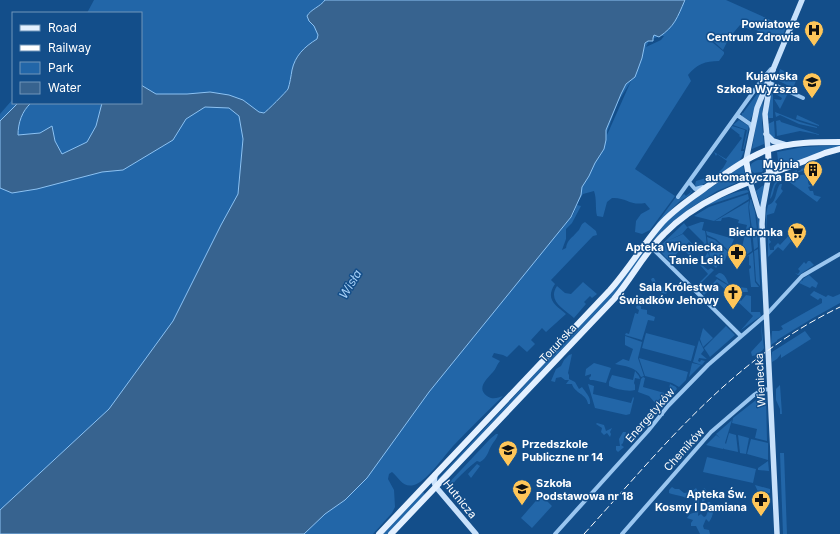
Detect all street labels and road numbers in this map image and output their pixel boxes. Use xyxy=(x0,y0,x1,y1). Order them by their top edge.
street label: Toruńska xyxy=(537,321,579,365)
street label: Wieniecka xyxy=(752,353,768,407)
street label: Energetyków xyxy=(622,385,678,445)
street label: Chemików xyxy=(661,424,707,474)
street label: Hutnicza xyxy=(440,477,480,521)

